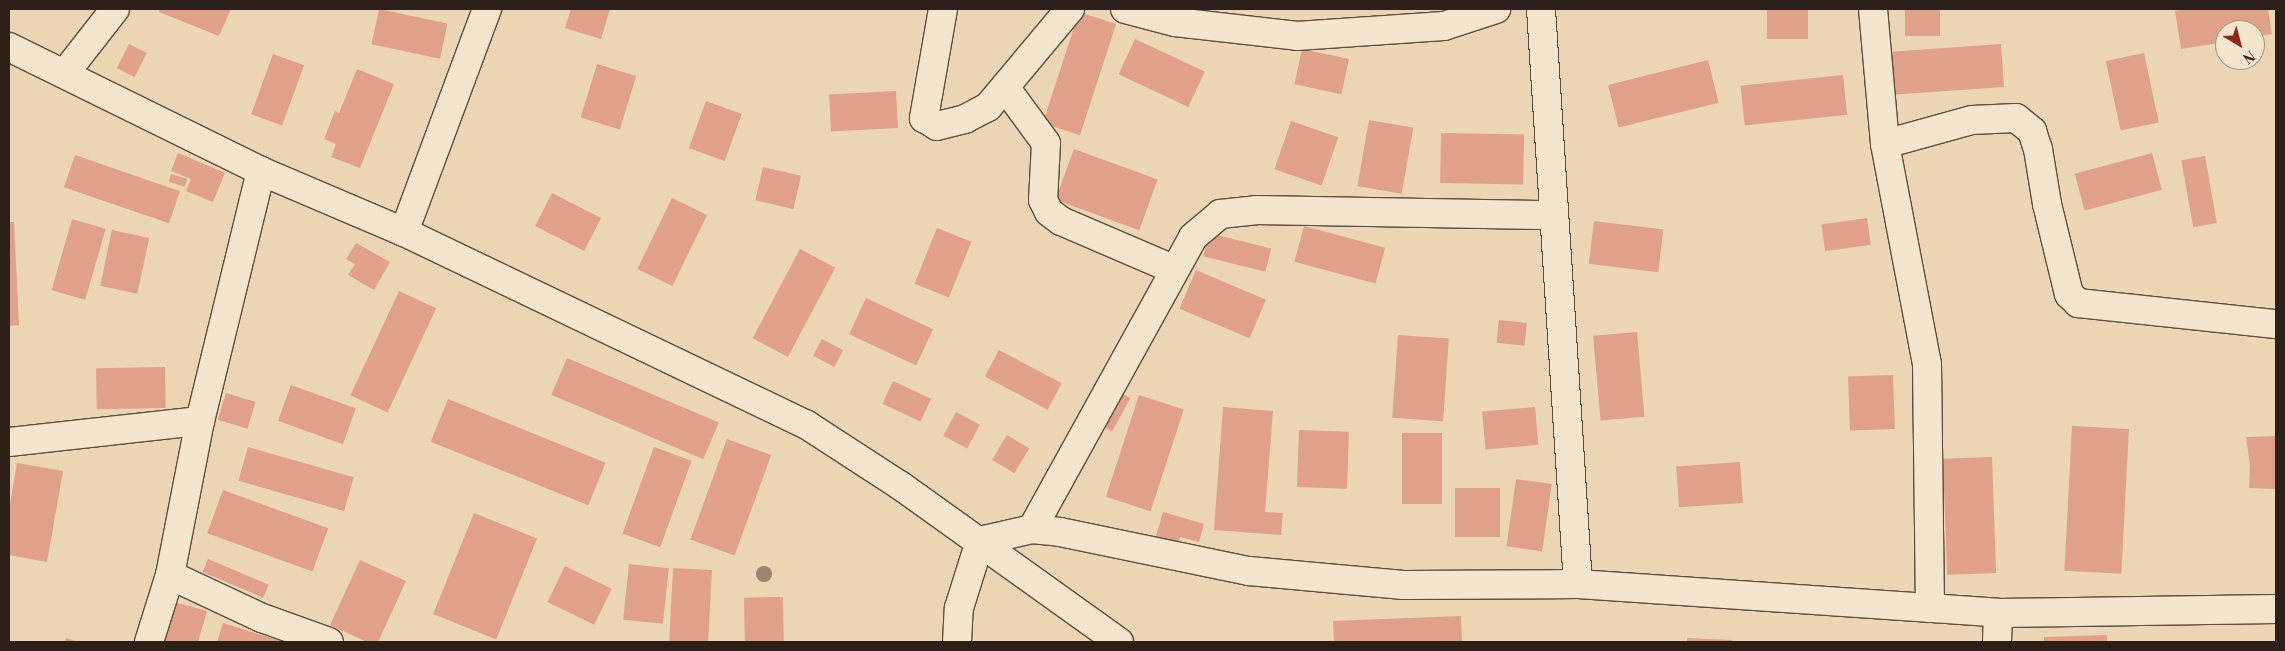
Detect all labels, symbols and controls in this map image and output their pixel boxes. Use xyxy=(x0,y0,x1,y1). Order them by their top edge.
north arrow xyxy=(2215,20,2265,70)
text: N xyxy=(2239,46,2258,67)

